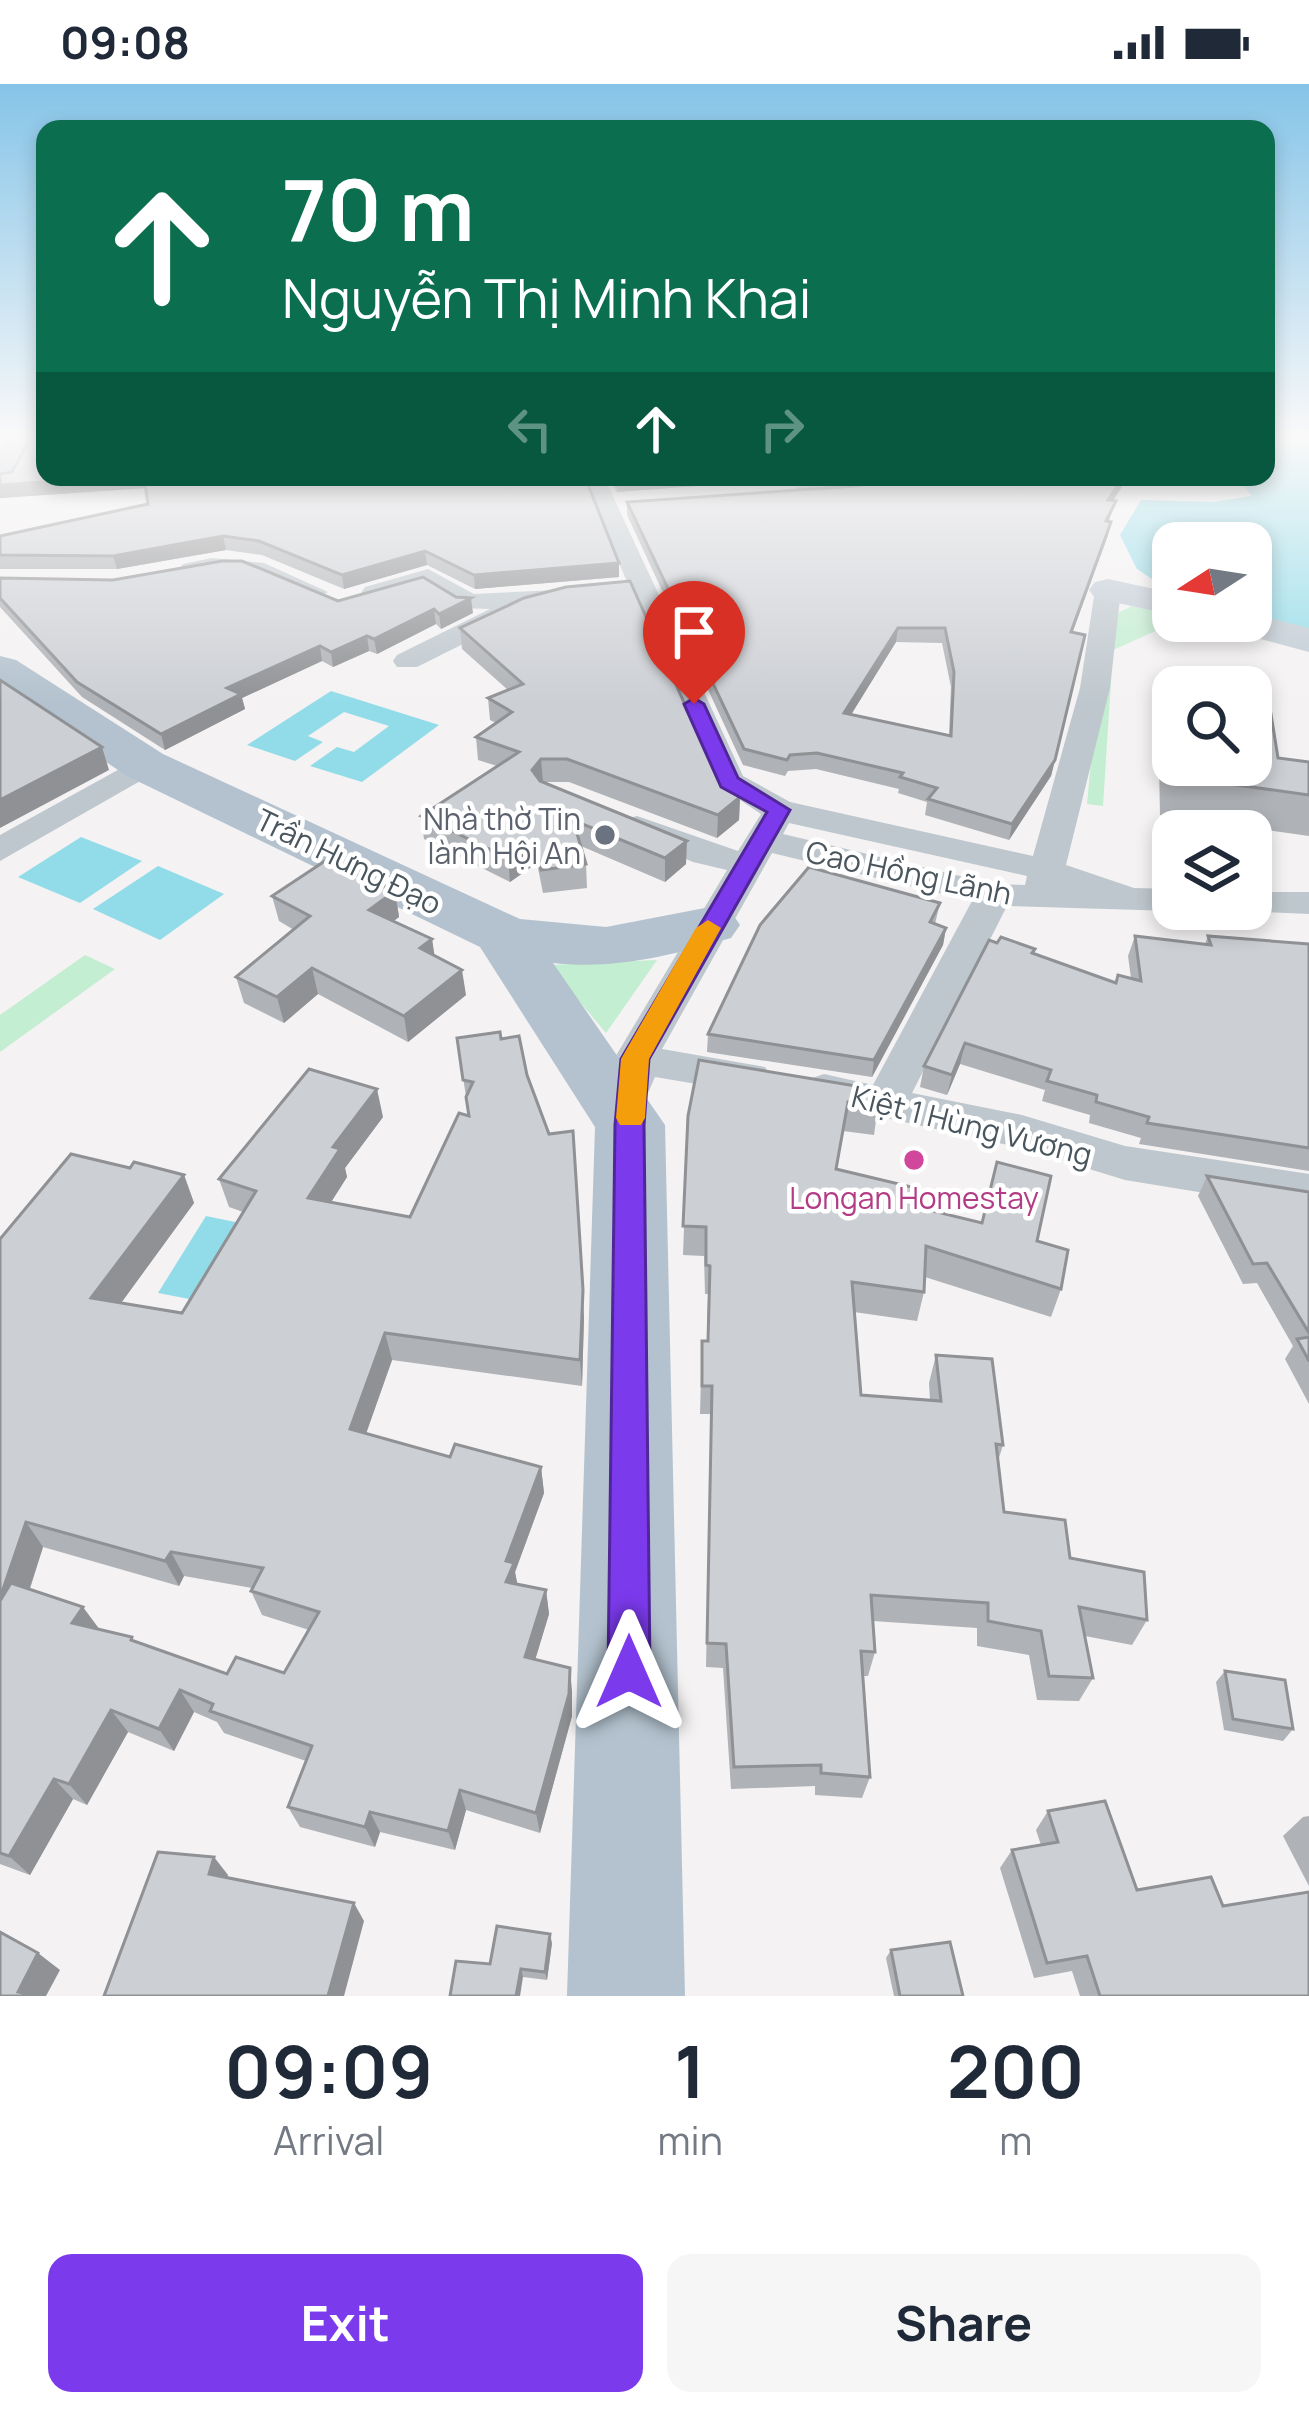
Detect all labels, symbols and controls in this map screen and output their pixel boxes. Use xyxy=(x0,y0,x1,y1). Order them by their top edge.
text: 09:08 xyxy=(60,11,190,73)
text: 70 m xyxy=(282,151,474,266)
icon: ahead xyxy=(84,168,240,324)
text: Nguyễn Thị Minh Khai xyxy=(282,260,811,334)
icon: left xyxy=(497,396,563,462)
icon: ahead xyxy=(623,396,689,462)
icon: right xyxy=(749,396,815,462)
north arrow xyxy=(1152,522,1272,642)
map controls xyxy=(1152,522,1272,930)
pin xyxy=(643,581,745,704)
icon: arrive xyxy=(661,599,727,665)
button: search xyxy=(1152,666,1272,786)
street label: Trần Hưng Đạo xyxy=(249,798,449,924)
place label: Nhà thờ Tin lành Hội An xyxy=(423,798,581,873)
button: layers xyxy=(1152,810,1272,930)
marker: Nhà thờ Tin lành Hội An xyxy=(592,822,618,848)
street label: Cao Hồng Lãnh xyxy=(802,830,1016,914)
street label: Kiệt 1 Hùng Vương xyxy=(848,1075,1096,1175)
marker: Longan Homestay xyxy=(901,1147,927,1173)
place label: Longan Homestay xyxy=(789,1177,1039,1218)
position arrow xyxy=(566,1609,692,1735)
text: 09:09 xyxy=(224,2021,433,2120)
text: 1 xyxy=(674,2021,706,2120)
text: 200 xyxy=(947,2021,1085,2120)
text: Arrival xyxy=(273,2113,384,2167)
text: min xyxy=(657,2113,723,2167)
text: m xyxy=(999,2113,1032,2167)
button: Exit xyxy=(48,2254,643,2392)
button: Share xyxy=(667,2254,1261,2392)

